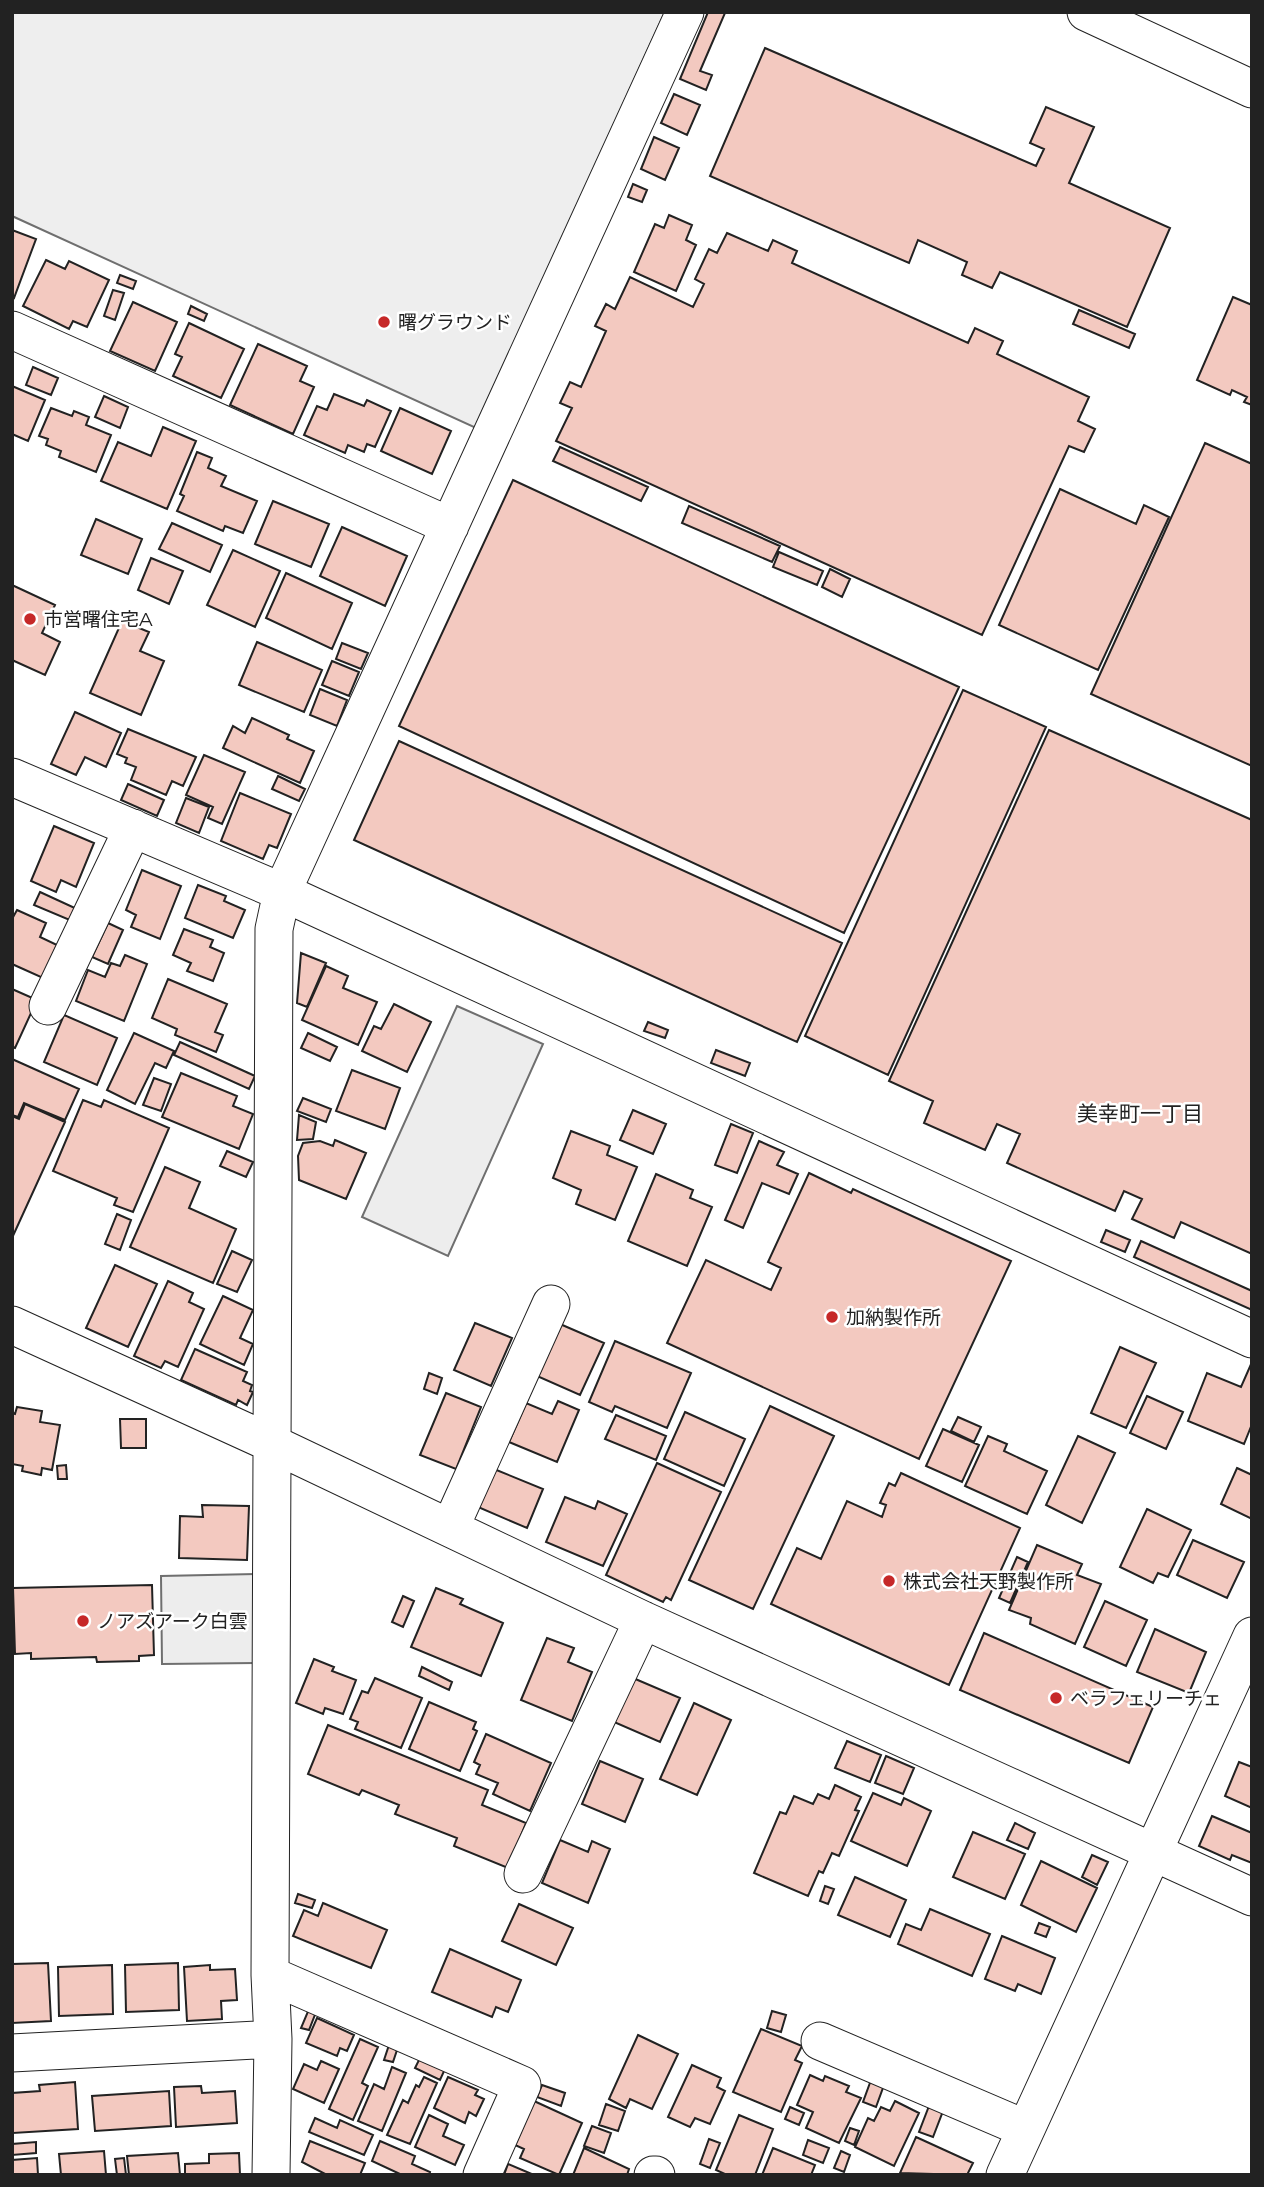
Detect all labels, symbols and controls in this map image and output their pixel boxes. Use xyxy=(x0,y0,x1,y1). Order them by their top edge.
place label: 曙グラウンド xyxy=(398,311,512,334)
marker: 曙グラウンド xyxy=(376,314,392,330)
place label: 市営曙住宅A xyxy=(44,608,153,631)
marker: 市営曙住宅A xyxy=(22,611,38,627)
district label: 美幸町一丁目 xyxy=(1077,1101,1203,1126)
place label: 加納製作所 xyxy=(846,1306,941,1329)
marker: 加納製作所 xyxy=(824,1309,840,1325)
place label: 株式会社天野製作所 xyxy=(903,1570,1074,1593)
marker: 株式会社天野製作所 xyxy=(881,1573,897,1589)
place label: ノアズアーク白雲 xyxy=(97,1610,248,1633)
marker: ノアズアーク白雲 xyxy=(75,1613,91,1629)
place label: ベラフェリーチェ xyxy=(1070,1687,1222,1710)
marker: ベラフェリーチェ xyxy=(1048,1690,1064,1706)

